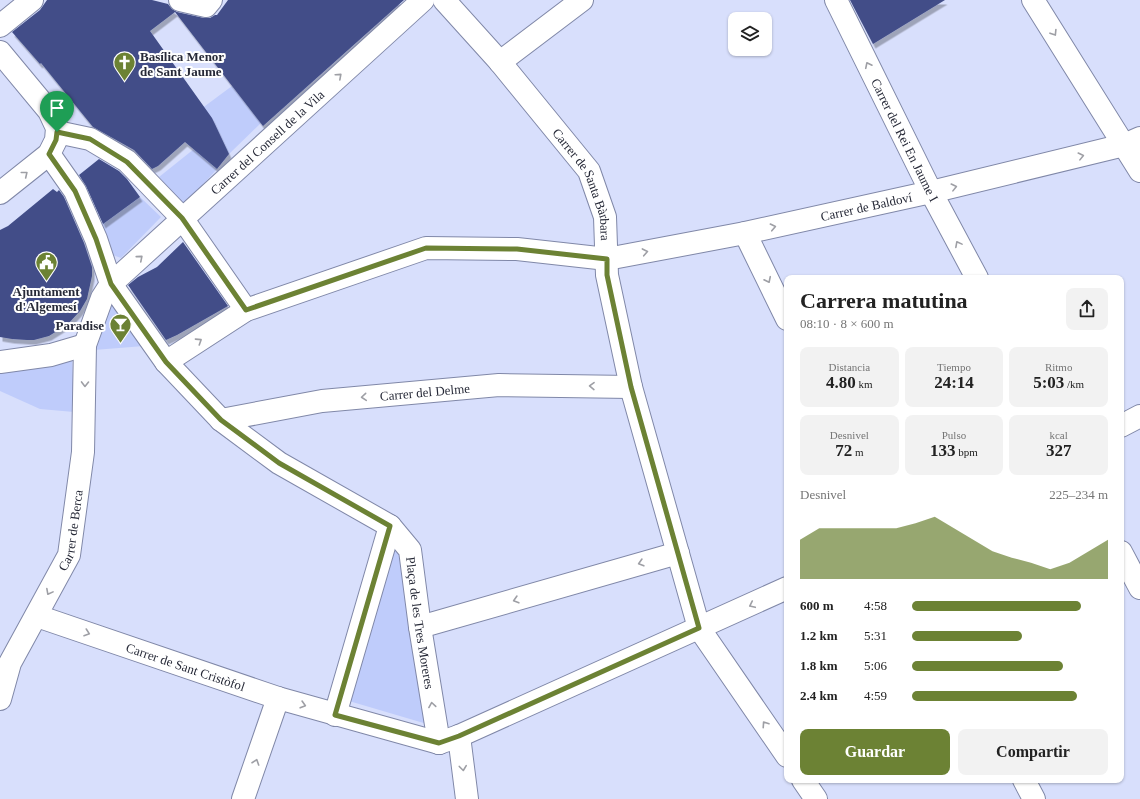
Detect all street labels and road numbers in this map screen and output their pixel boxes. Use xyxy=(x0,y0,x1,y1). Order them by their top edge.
street label: Carrer del Rei En Jaume I xyxy=(868,76,942,204)
street label: Carrer del Consell de la Vila xyxy=(207,86,327,197)
street label: Carrer de Santa Bàrbara xyxy=(550,125,613,241)
street label: Carrer de Baldoví xyxy=(819,189,914,224)
street label: Carrer del Delme xyxy=(379,380,471,403)
street label: Carrer de Berca xyxy=(54,489,85,573)
street label: Plaça de les Tres Moreres xyxy=(403,556,438,690)
street label: Carrer de Sant Cristòfol xyxy=(124,639,247,694)

